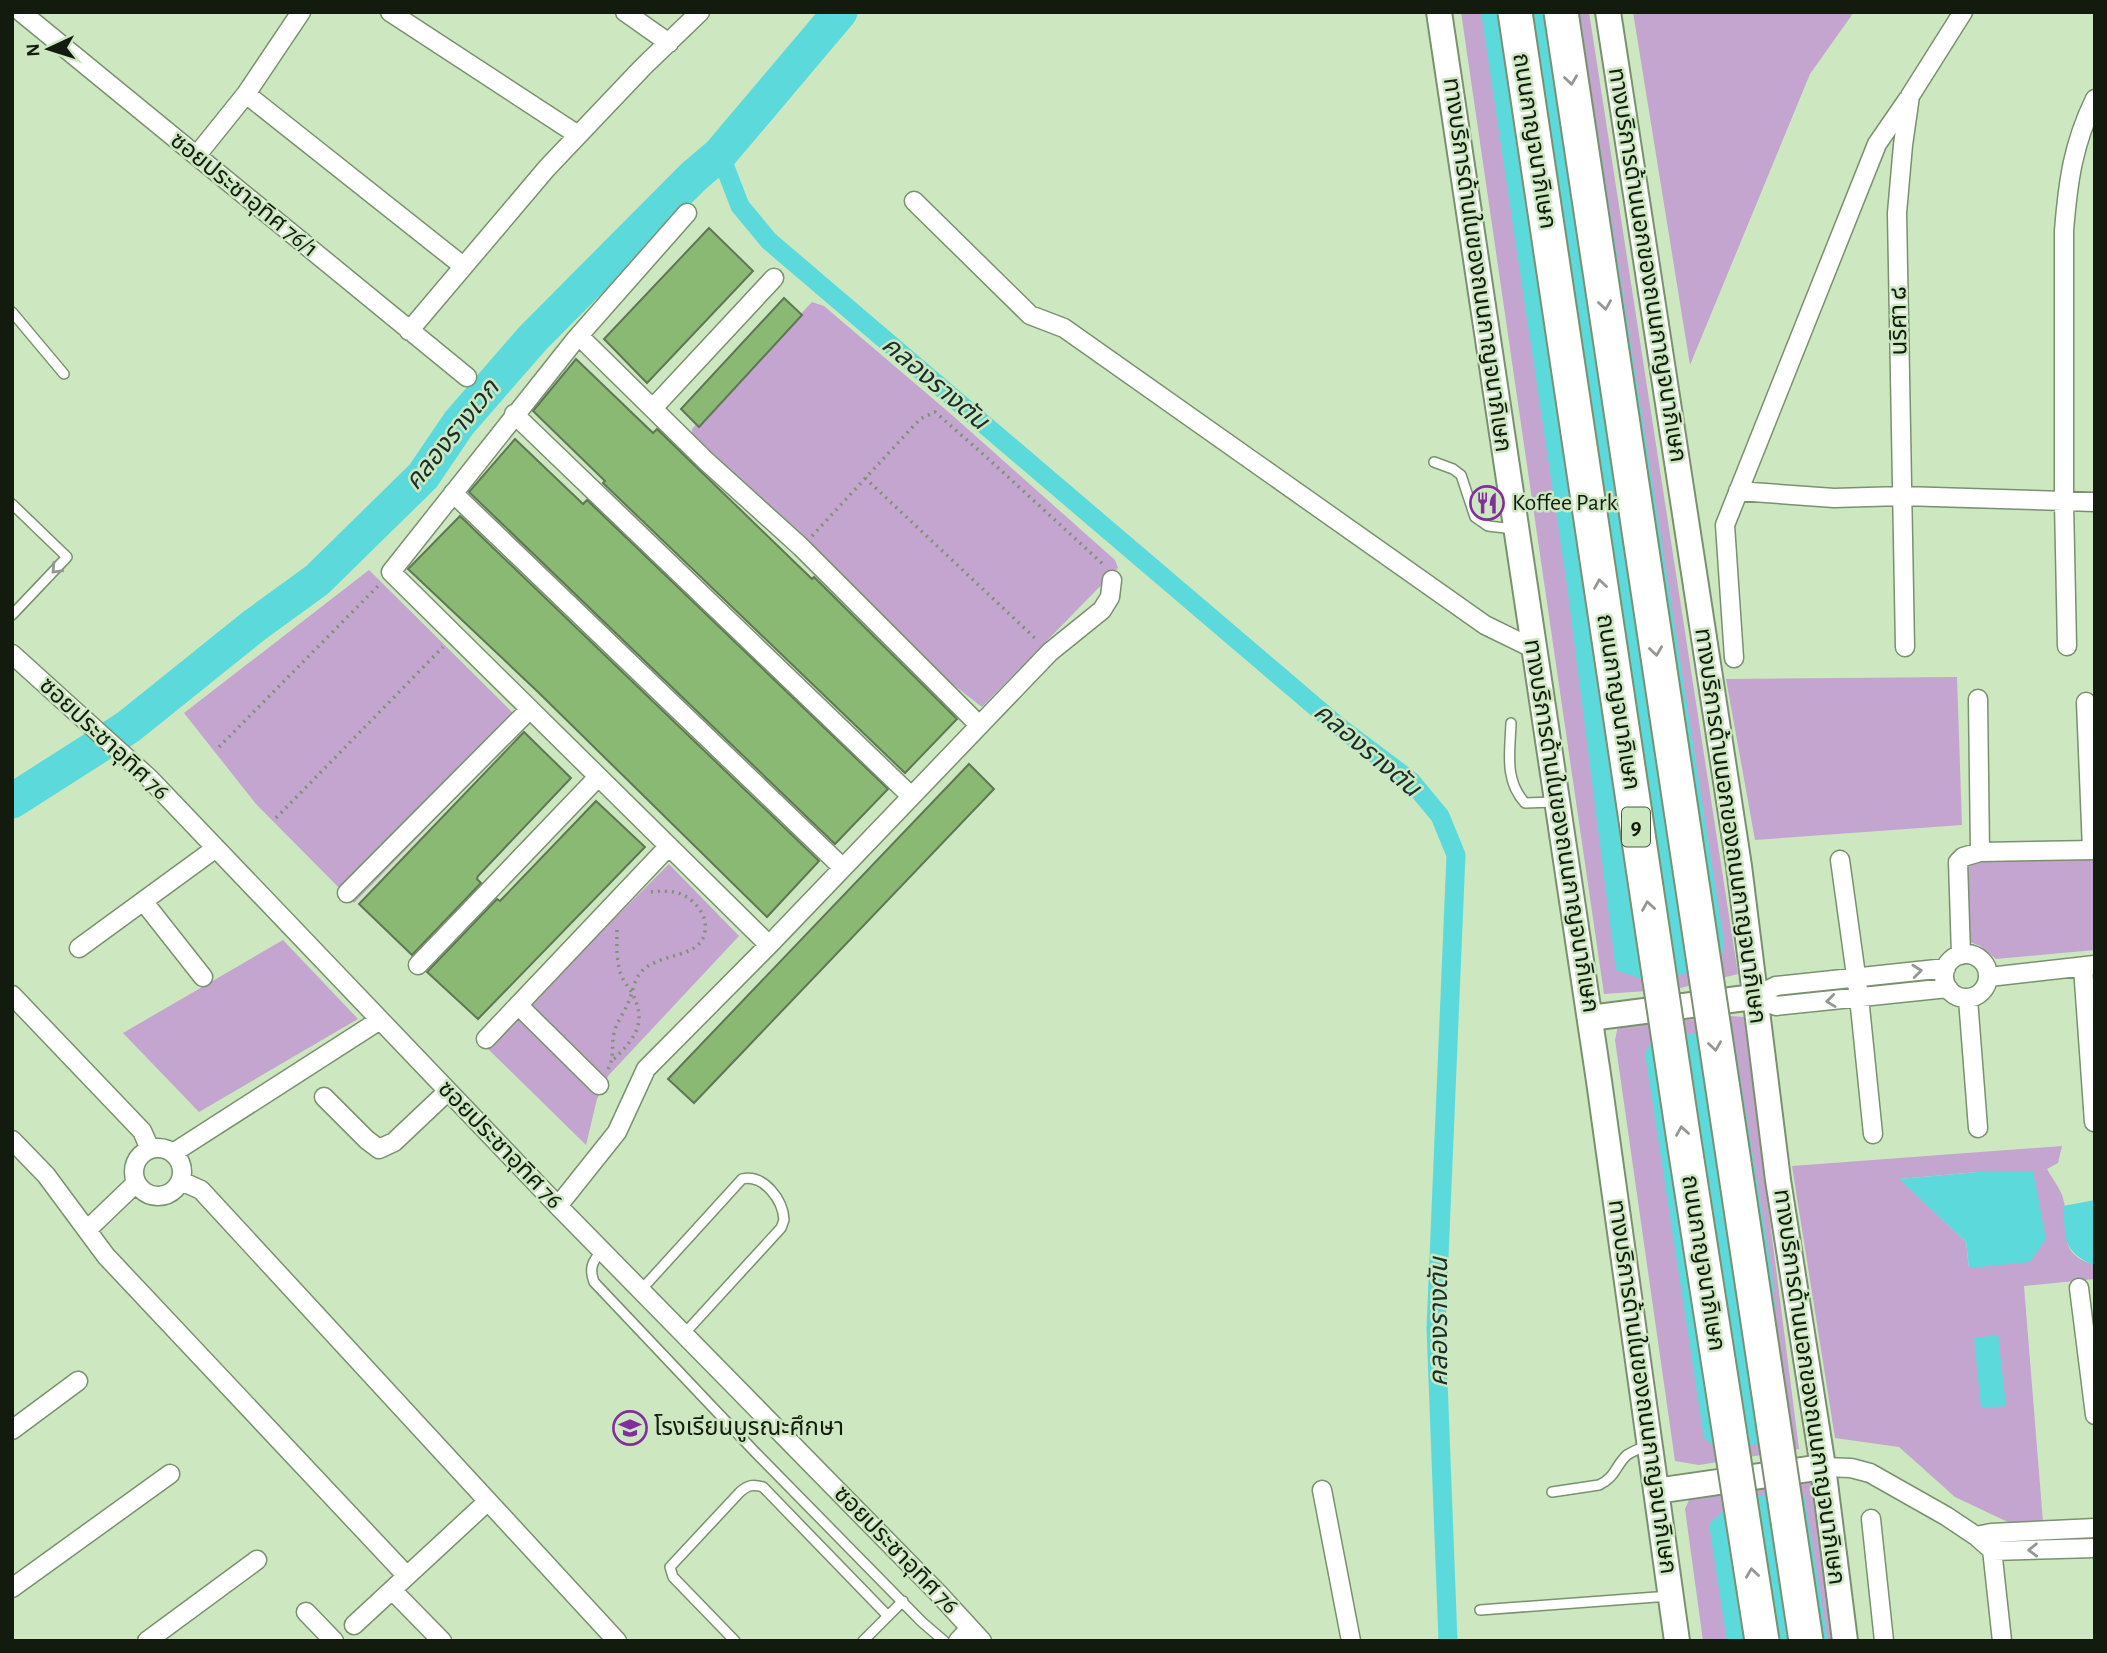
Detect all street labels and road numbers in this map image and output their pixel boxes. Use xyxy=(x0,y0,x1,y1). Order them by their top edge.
street label: ถนนกาญจนาภิเษก xyxy=(1508,51,1560,231)
street label: ทางบริการด้านนอกของถนนกาญจนาภิเษก xyxy=(1604,66,1692,464)
street label: ทางบริการด้านในของถนนกาญจนาภิเษก xyxy=(1439,76,1517,454)
street label: ซอยประชาอุทิศ 76/1 xyxy=(164,128,322,263)
street label: นริศา ๘ xyxy=(1886,286,1912,356)
street label: ถนนกาญจนาภิเษก xyxy=(1592,612,1644,792)
street label: ทางบริการด้านนอกของถนนกาญจนาภิเษก xyxy=(1690,626,1772,1025)
street label: ทางบริการด้านในของถนนกาญจนาภิเษก xyxy=(1520,637,1604,1015)
street label: ซอยประชาอุทิศ 76 xyxy=(33,673,173,806)
road number: 9 xyxy=(1622,807,1650,846)
street label: ซอยประชาอุทิศ 76 xyxy=(432,1076,567,1215)
street label: ถนนกาญจนาภิเษก xyxy=(1677,1173,1729,1353)
street label: ทางบริการด้านนอกของถนนกาญจนาภิเษก xyxy=(1769,1187,1851,1586)
street label: ทางบริการด้านในของถนนกาญจนาภิเษก xyxy=(1604,1198,1682,1576)
street label: ซอยประชาอุทิศ 76 xyxy=(828,1481,963,1620)

